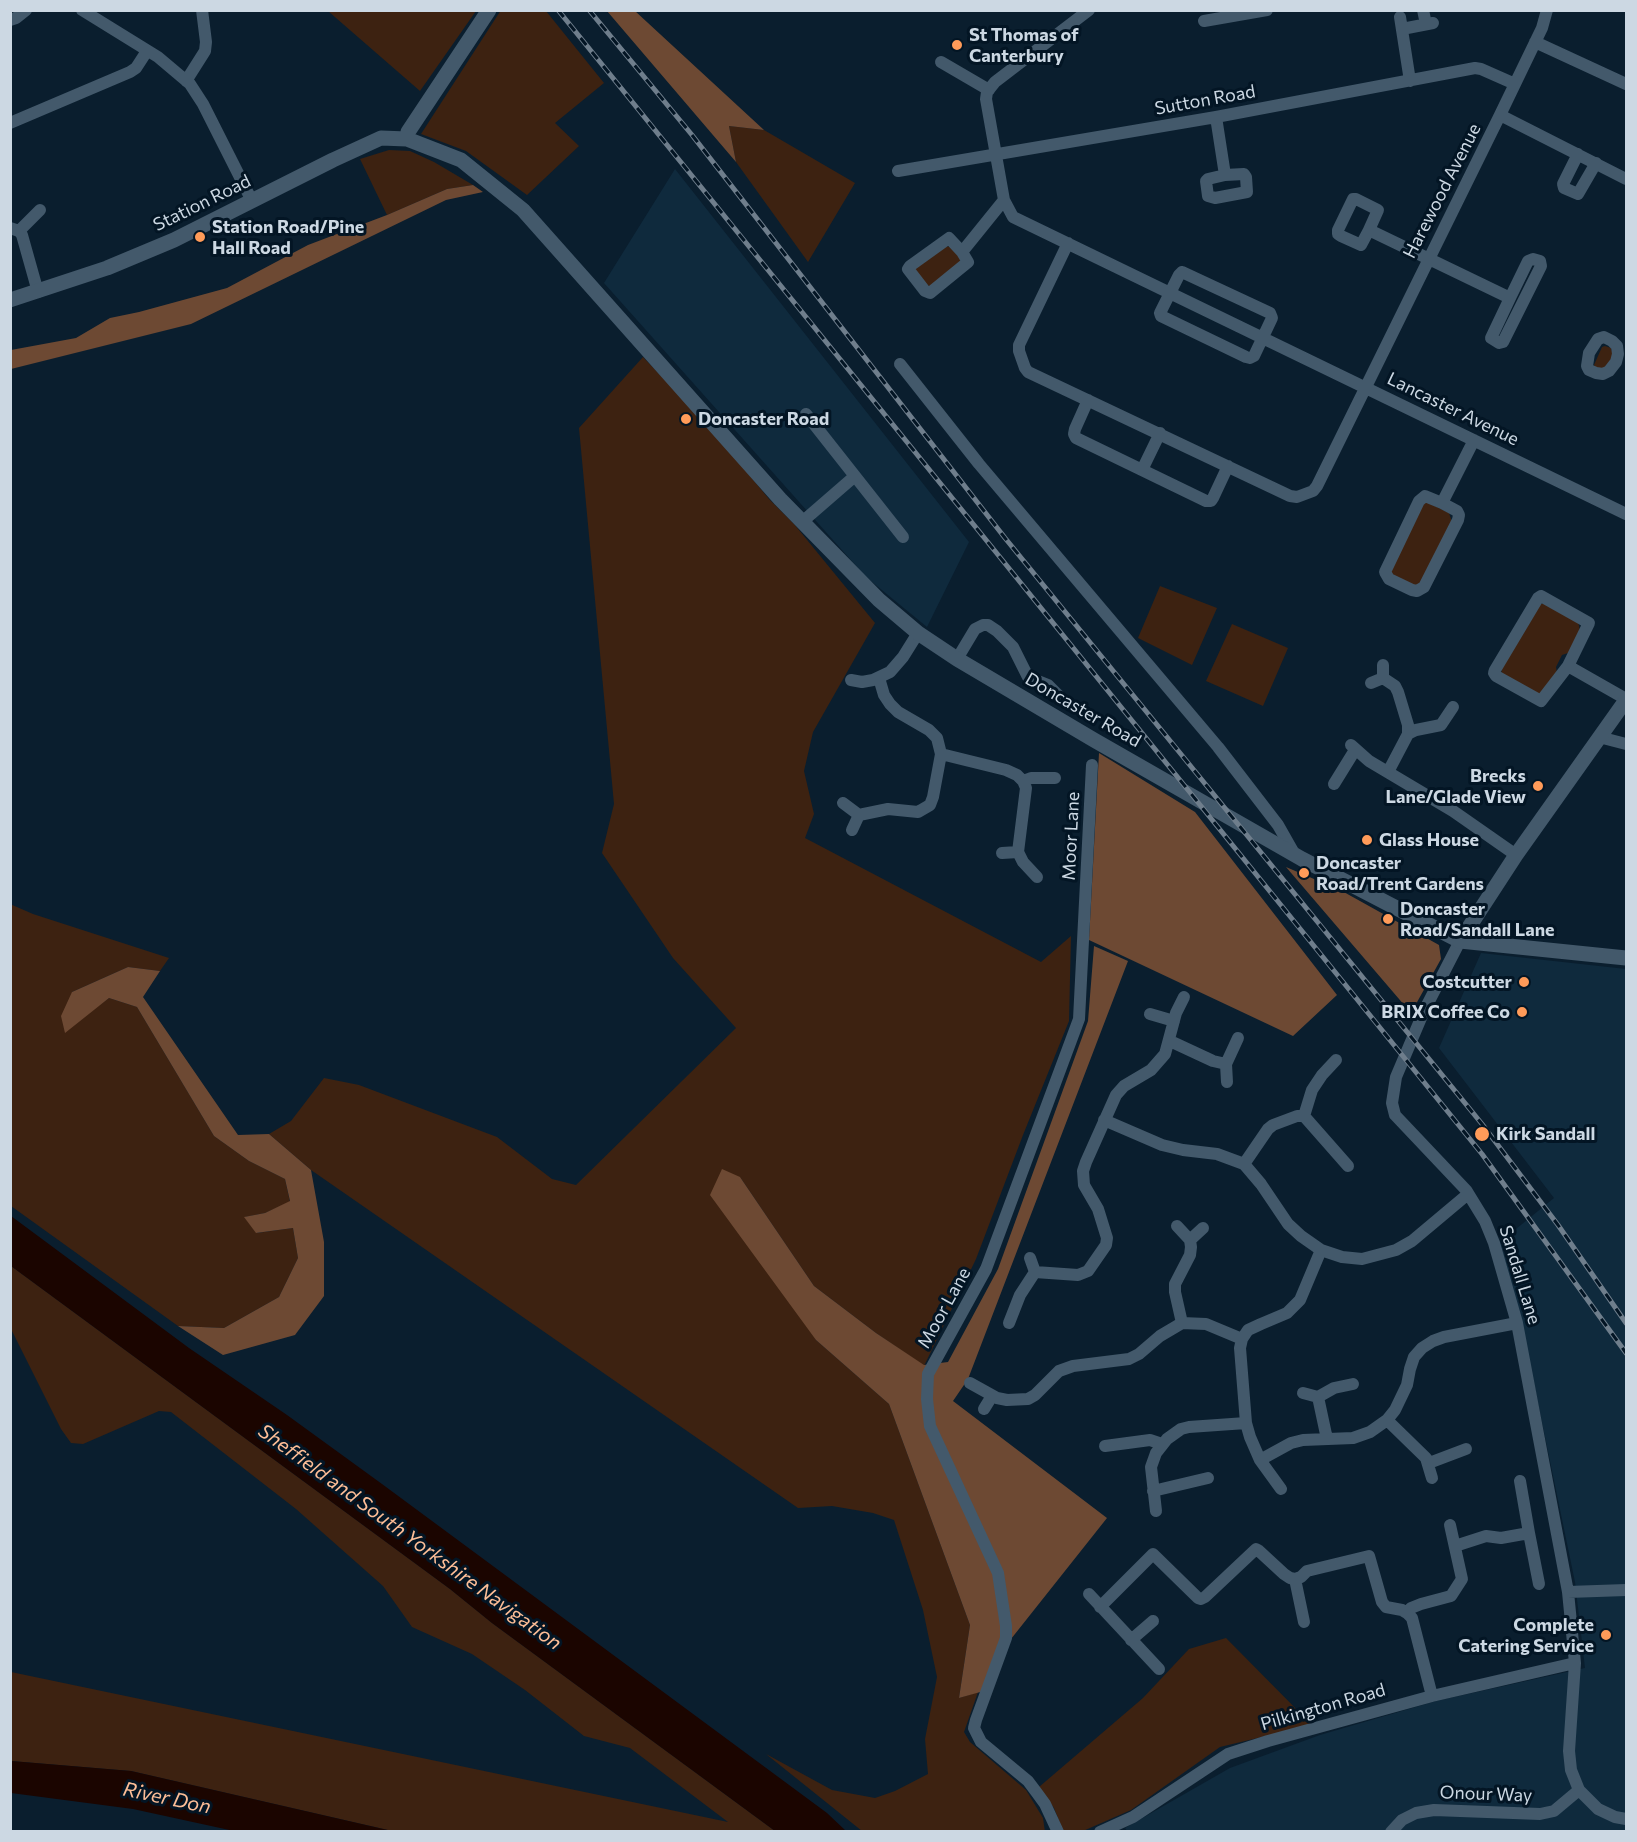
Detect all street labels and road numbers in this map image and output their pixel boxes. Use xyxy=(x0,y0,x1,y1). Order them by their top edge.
street label: Sutton Road xyxy=(1153,81,1257,119)
street label: Harewood Avenue xyxy=(1399,120,1485,262)
street label: Station Road xyxy=(150,170,254,236)
street label: Lancaster Avenue xyxy=(1384,368,1522,450)
street label: Doncaster Road xyxy=(1021,668,1145,752)
street label: Moor Lane xyxy=(1058,791,1084,881)
street label: Sandall Lane xyxy=(1495,1223,1545,1327)
street label: Moor Lane xyxy=(913,1264,975,1352)
street label: Pilkington Road xyxy=(1258,1679,1388,1735)
street label: Onour Way xyxy=(1439,1782,1533,1806)

